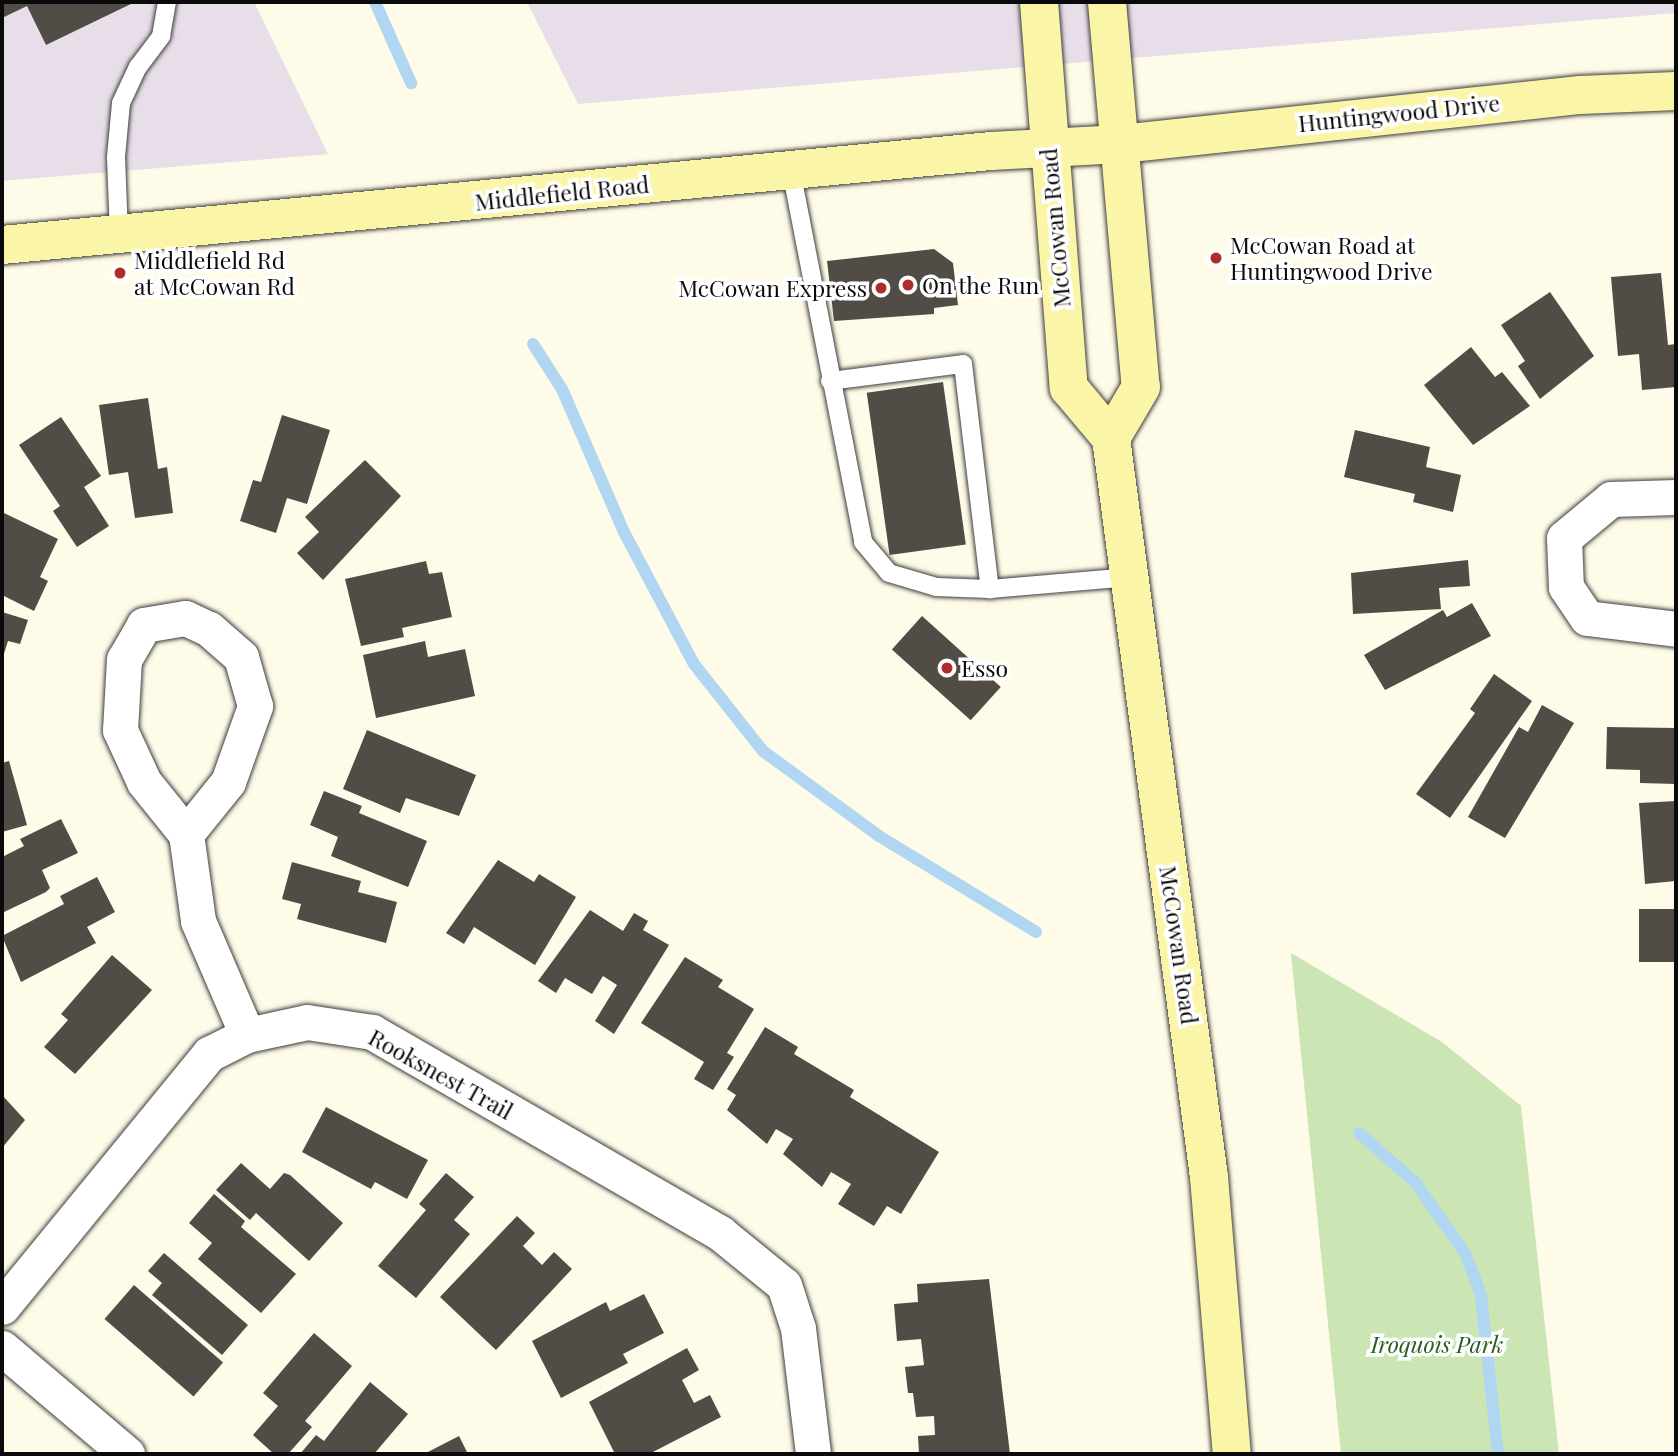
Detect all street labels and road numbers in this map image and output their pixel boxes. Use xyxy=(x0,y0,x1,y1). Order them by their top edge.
street label: Huntingwood Drive xyxy=(1297,89,1501,137)
street label: McCowan Road xyxy=(1034,147,1076,309)
street label: Middlefield Road xyxy=(473,170,651,216)
street label: McCowan Road xyxy=(1154,864,1204,1026)
street label: Rooksnest Trail xyxy=(364,1023,518,1125)

